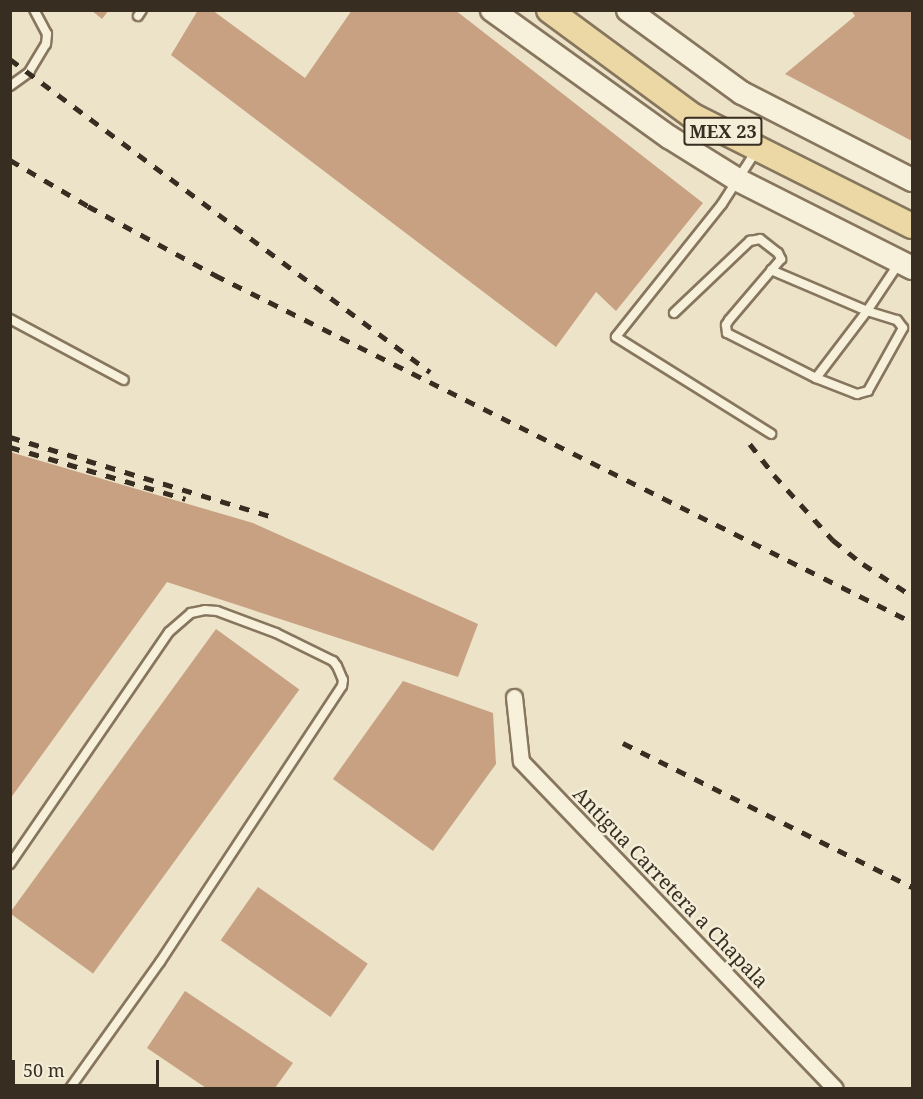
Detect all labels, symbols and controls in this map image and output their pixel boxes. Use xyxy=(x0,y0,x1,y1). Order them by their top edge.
road number: MEX 23 xyxy=(682,116,764,146)
street label: Antigua Carretera a Chapala xyxy=(568,781,774,993)
scale bar xyxy=(15,1048,162,1086)
text: 50 m xyxy=(23,1058,65,1082)

